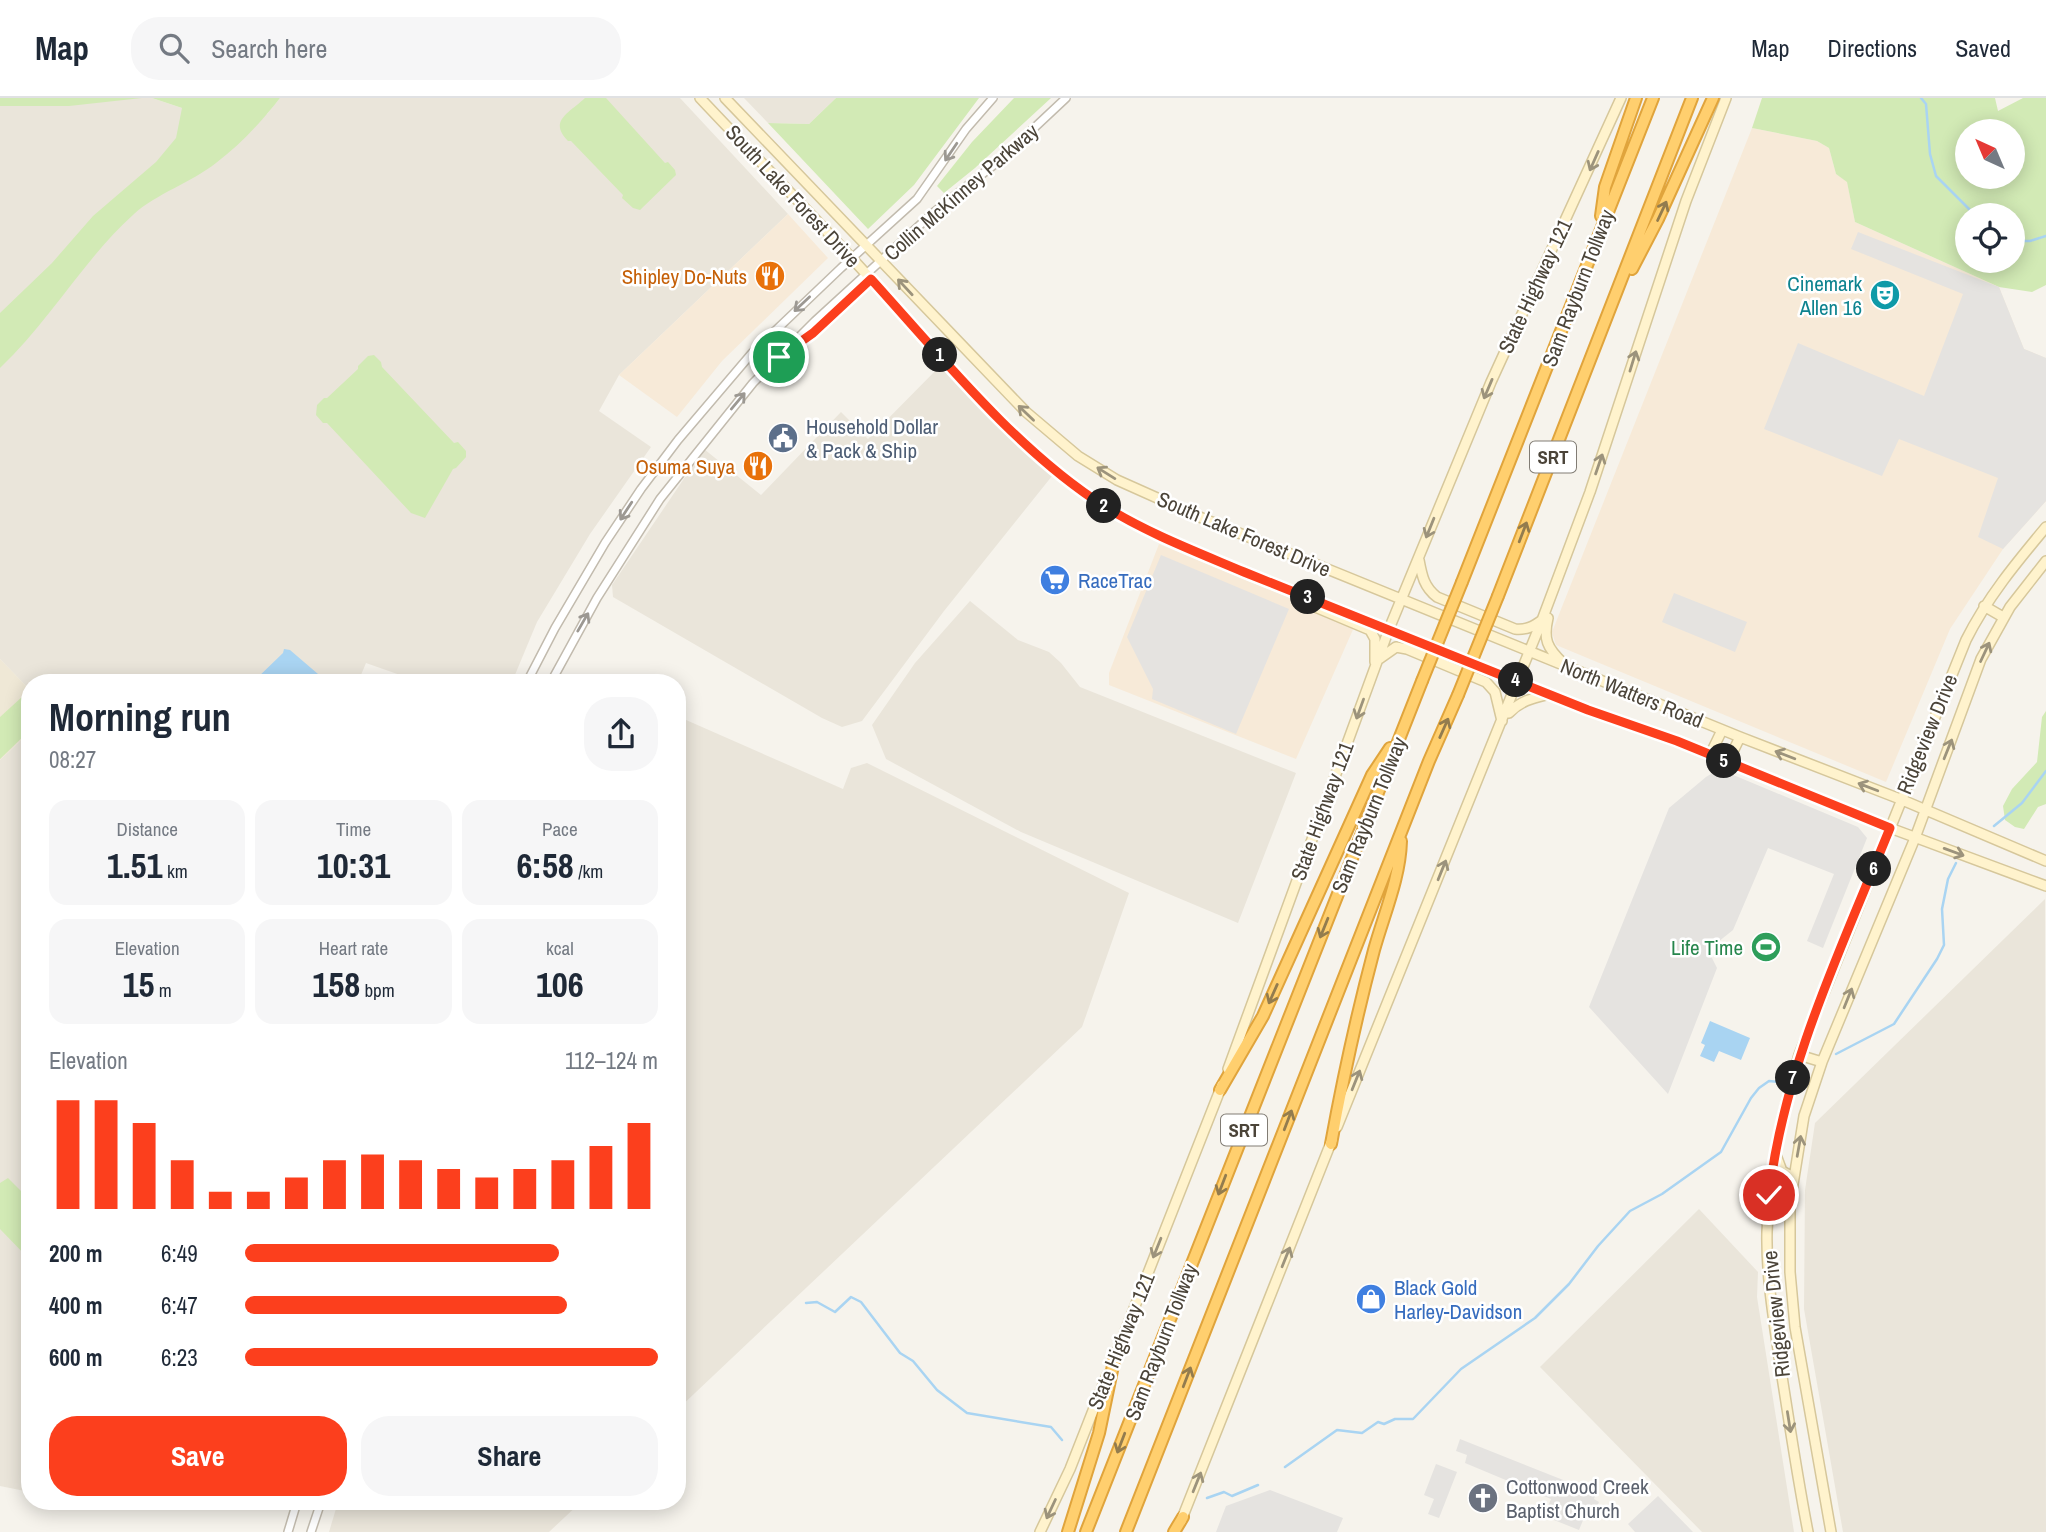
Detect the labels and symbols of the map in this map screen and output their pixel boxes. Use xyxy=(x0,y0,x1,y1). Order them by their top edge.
street label: Collin McKinney Parkway xyxy=(877,116,1045,267)
street label: South Lake Forest Drive xyxy=(719,118,867,274)
north arrow xyxy=(1955,119,2025,189)
one-way arrow xyxy=(943,141,957,161)
one-way arrow xyxy=(1586,149,1599,171)
one-way arrow xyxy=(1656,201,1669,222)
street label: Sam Rayburn Tollway xyxy=(1535,205,1621,371)
street label: State Highway 121 xyxy=(1491,214,1579,358)
restaurant icon: Shipley Do-Nuts xyxy=(753,259,787,293)
place label: Shipley Do-Nuts xyxy=(622,262,747,291)
place label: Cinemark Allen 16 xyxy=(1787,269,1862,322)
theatre icon: Cinemark Allen 16 xyxy=(1868,278,1902,312)
one-way arrow xyxy=(896,279,913,296)
one-way arrow xyxy=(794,296,811,313)
pin xyxy=(749,327,809,387)
pin: 1 xyxy=(922,338,958,372)
one-way arrow xyxy=(1628,350,1640,372)
one-way arrow xyxy=(1481,378,1494,400)
one-way arrow xyxy=(730,392,746,410)
one-way arrow xyxy=(1018,404,1035,421)
place label: Household Dollar & Pack & Ship xyxy=(806,412,938,465)
public building icon: Household Dollar & Pack & Ship xyxy=(766,421,800,455)
road number: SRT xyxy=(1530,442,1576,472)
restaurant icon: Osuma Suya xyxy=(741,449,775,483)
place label: Osuma Suya xyxy=(635,452,735,481)
one-way arrow xyxy=(1594,453,1606,475)
one-way arrow xyxy=(1096,466,1116,480)
street label: South Lake Forest Drive xyxy=(1153,484,1335,584)
pin: 2 xyxy=(1086,488,1122,524)
one-way arrow xyxy=(619,501,633,520)
one-way arrow xyxy=(1423,517,1436,539)
one-way arrow xyxy=(1518,522,1531,544)
supermarket icon: RaceTrac xyxy=(1038,563,1072,597)
place label: RaceTrac xyxy=(1078,566,1152,595)
pin: 3 xyxy=(1290,580,1326,614)
one-way arrow xyxy=(576,613,590,633)
one-way arrow xyxy=(1978,642,1992,663)
street label: North Watters Road xyxy=(1556,651,1708,735)
pin: 4 xyxy=(1498,662,1534,698)
street label: Ridgeview Drive xyxy=(1890,670,1964,798)
one-way arrow xyxy=(1353,697,1365,719)
one-way arrow xyxy=(1438,718,1451,739)
street label: Sam Rayburn Tollway xyxy=(1324,732,1414,897)
street label: State Highway 121 xyxy=(1283,737,1361,884)
one-way arrow xyxy=(1942,739,1955,761)
pin: 5 xyxy=(1706,744,1742,778)
one-way arrow xyxy=(1775,748,1797,761)
one-way arrow xyxy=(1857,779,1879,792)
one-way arrow xyxy=(1943,847,1965,859)
pin: 6 xyxy=(1856,852,1892,886)
one-way arrow xyxy=(1437,859,1450,881)
one-way arrow xyxy=(1316,916,1329,938)
sports icon: Life Time xyxy=(1749,930,1783,964)
place label: Life Time xyxy=(1671,933,1743,962)
one-way arrow xyxy=(1266,982,1279,1004)
one-way arrow xyxy=(1843,988,1856,1010)
pin: 7 xyxy=(1776,1060,1811,1096)
one-way arrow xyxy=(1350,1070,1363,1091)
one-way arrow xyxy=(1283,1110,1296,1131)
road number: SRT xyxy=(1221,1114,1267,1146)
one-way arrow xyxy=(1792,1135,1806,1158)
pin xyxy=(1739,1165,1799,1225)
one-way arrow xyxy=(1215,1174,1228,1196)
one-way arrow xyxy=(1150,1237,1163,1258)
one-way arrow xyxy=(1281,1246,1294,1268)
street label: Ridgeview Drive xyxy=(1755,1249,1797,1379)
street label: Sam Rayburn Tollway xyxy=(1118,1259,1204,1425)
street label: State Highway 121 xyxy=(1080,1268,1162,1414)
place label: Black Gold Harley-Davidson xyxy=(1394,1273,1522,1326)
shop icon: Black Gold Harley-Davidson xyxy=(1354,1282,1388,1316)
one-way arrow xyxy=(1182,1367,1195,1389)
one-way arrow xyxy=(1783,1410,1796,1433)
one-way arrow xyxy=(1114,1431,1127,1453)
one-way arrow xyxy=(1192,1471,1205,1493)
place label: Cottonwood Creek Baptist Church xyxy=(1506,1472,1649,1525)
church icon: Cottonwood Creek Baptist Church xyxy=(1466,1481,1500,1515)
one-way arrow xyxy=(1044,1498,1057,1519)

